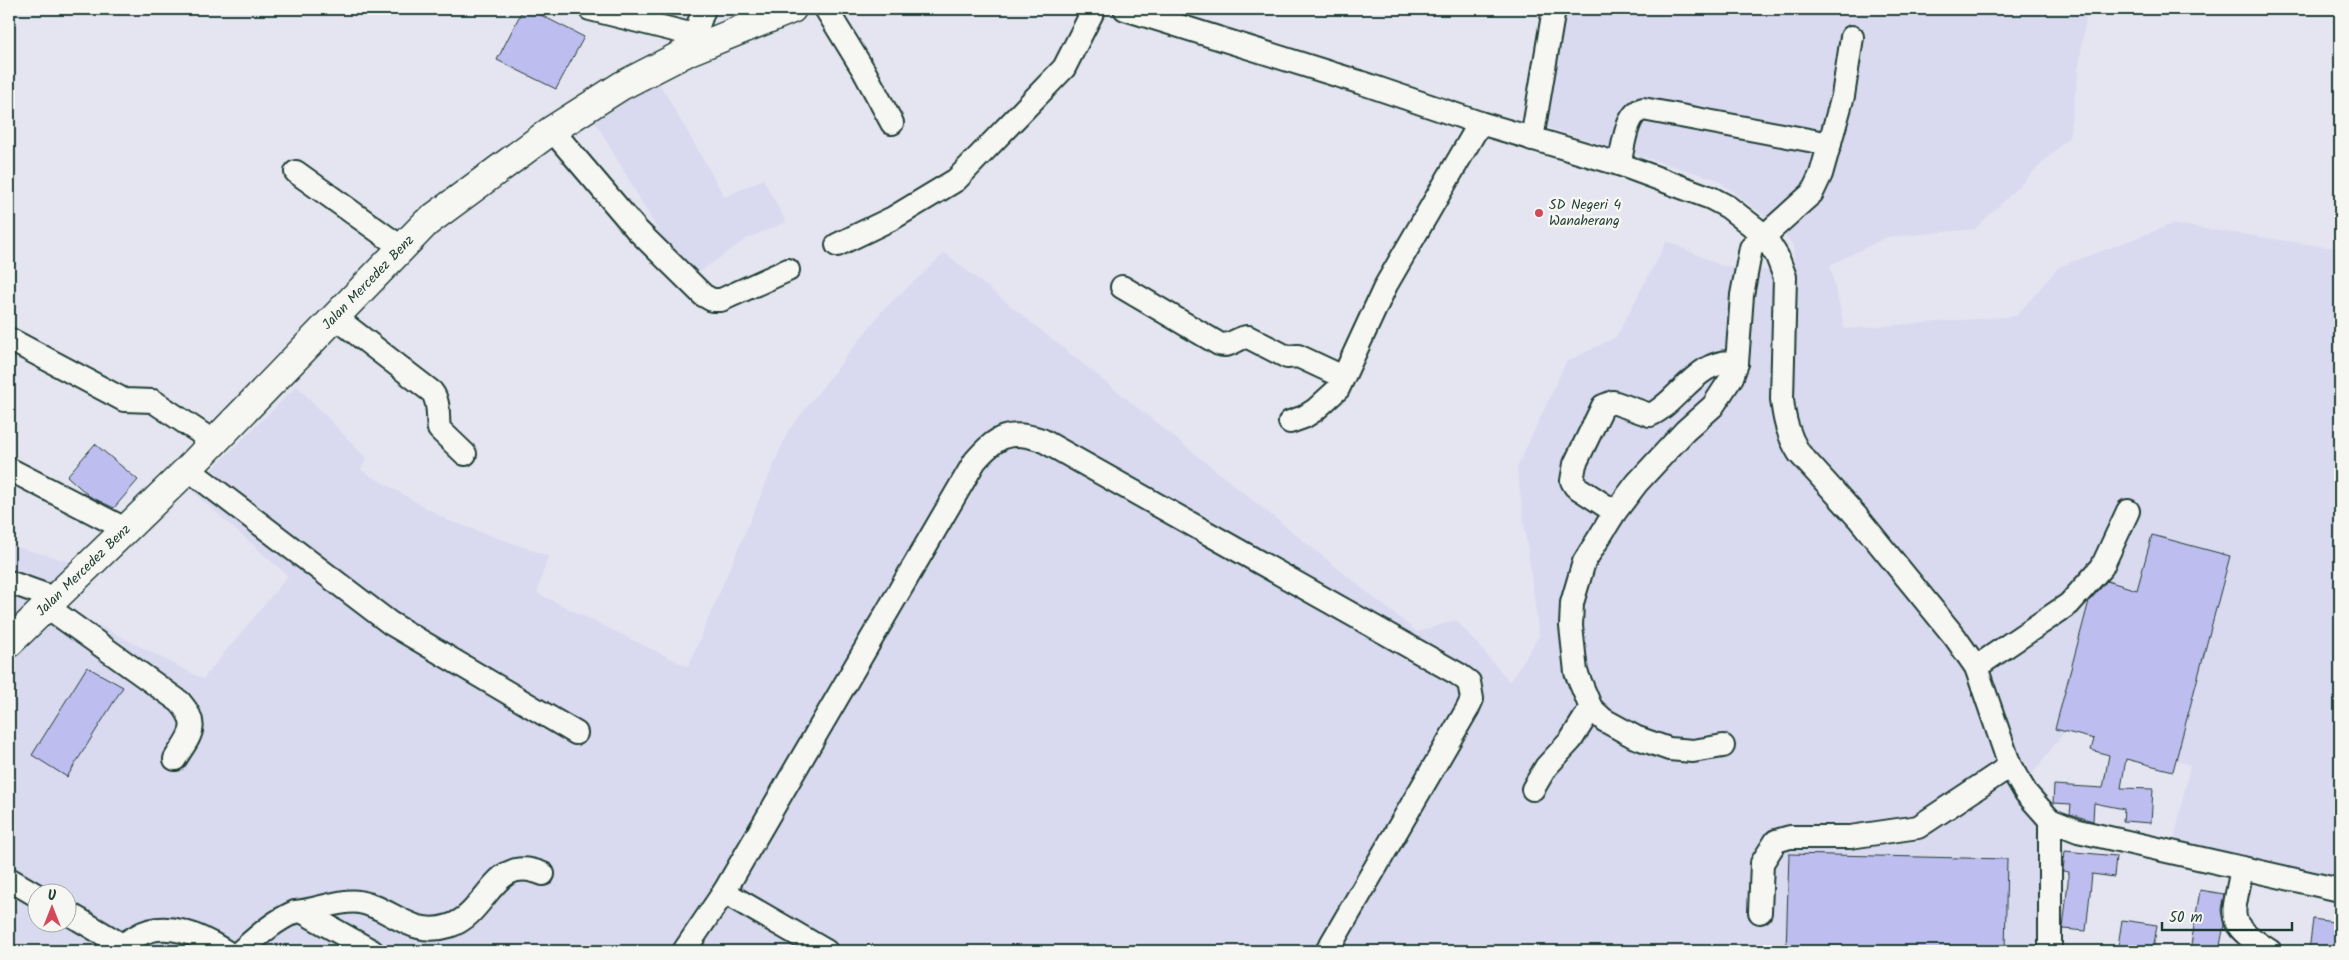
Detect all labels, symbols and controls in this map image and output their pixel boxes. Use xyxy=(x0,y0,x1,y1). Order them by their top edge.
place label: SD Negeri 4 Wanaherang xyxy=(1549,194,1621,232)
marker: SD Negeri 4 Wanaherang xyxy=(1533,207,1545,219)
street label: Jalan Mercedez Benz xyxy=(317,230,420,335)
street label: Jalan Mercedez Benz xyxy=(31,519,136,622)
north arrow xyxy=(28,882,78,932)
text: U xyxy=(48,885,57,907)
scale bar xyxy=(2162,900,2292,932)
text: 50 m xyxy=(2169,906,2203,930)

